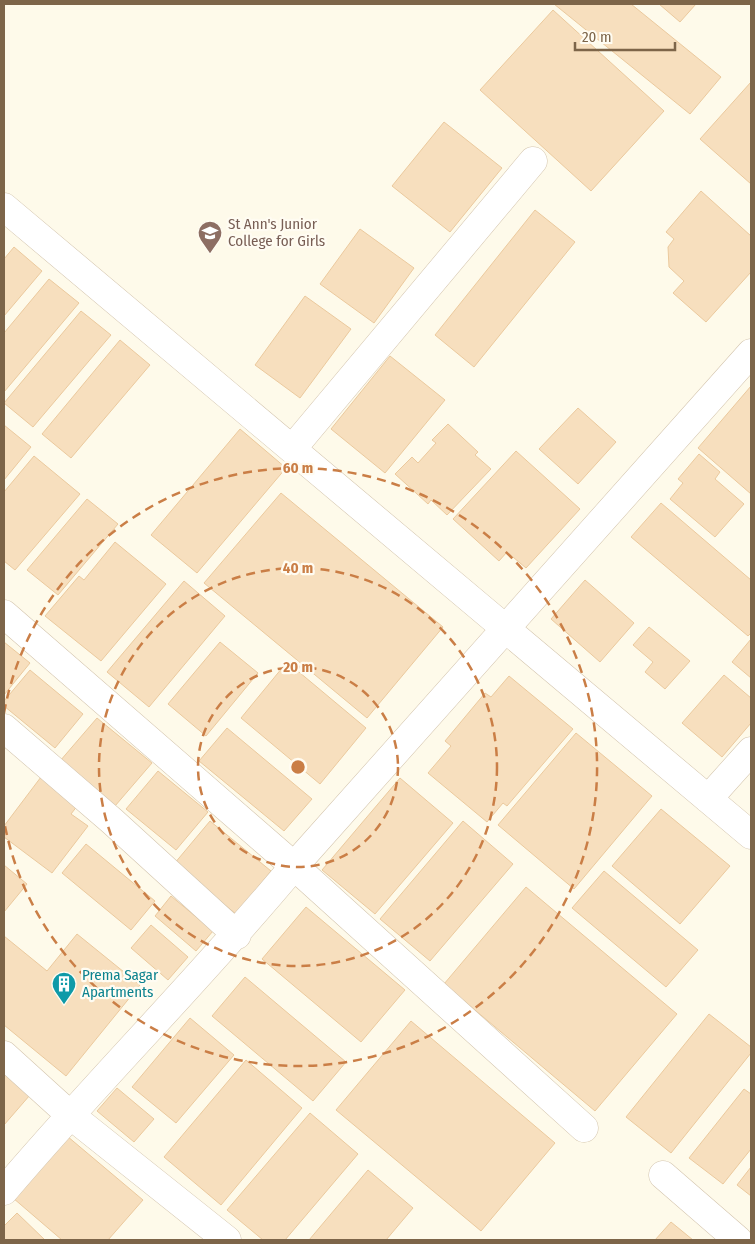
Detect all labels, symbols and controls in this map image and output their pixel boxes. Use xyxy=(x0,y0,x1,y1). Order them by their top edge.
scale bar xyxy=(575,20,675,52)
text: 20 m xyxy=(582,28,612,46)
place label: St Ann's Junior College for Girls xyxy=(228,215,325,250)
school or university icon: St Ann's Junior College for Girls xyxy=(197,220,223,254)
text: 60 m xyxy=(283,459,313,477)
text: 40 m xyxy=(283,559,313,577)
text: 20 m xyxy=(282,658,313,676)
centre of rings xyxy=(289,758,307,776)
place label: Prema Sagar Apartments xyxy=(82,966,159,1001)
building icon: Prema Sagar Apartments xyxy=(51,971,77,1005)

